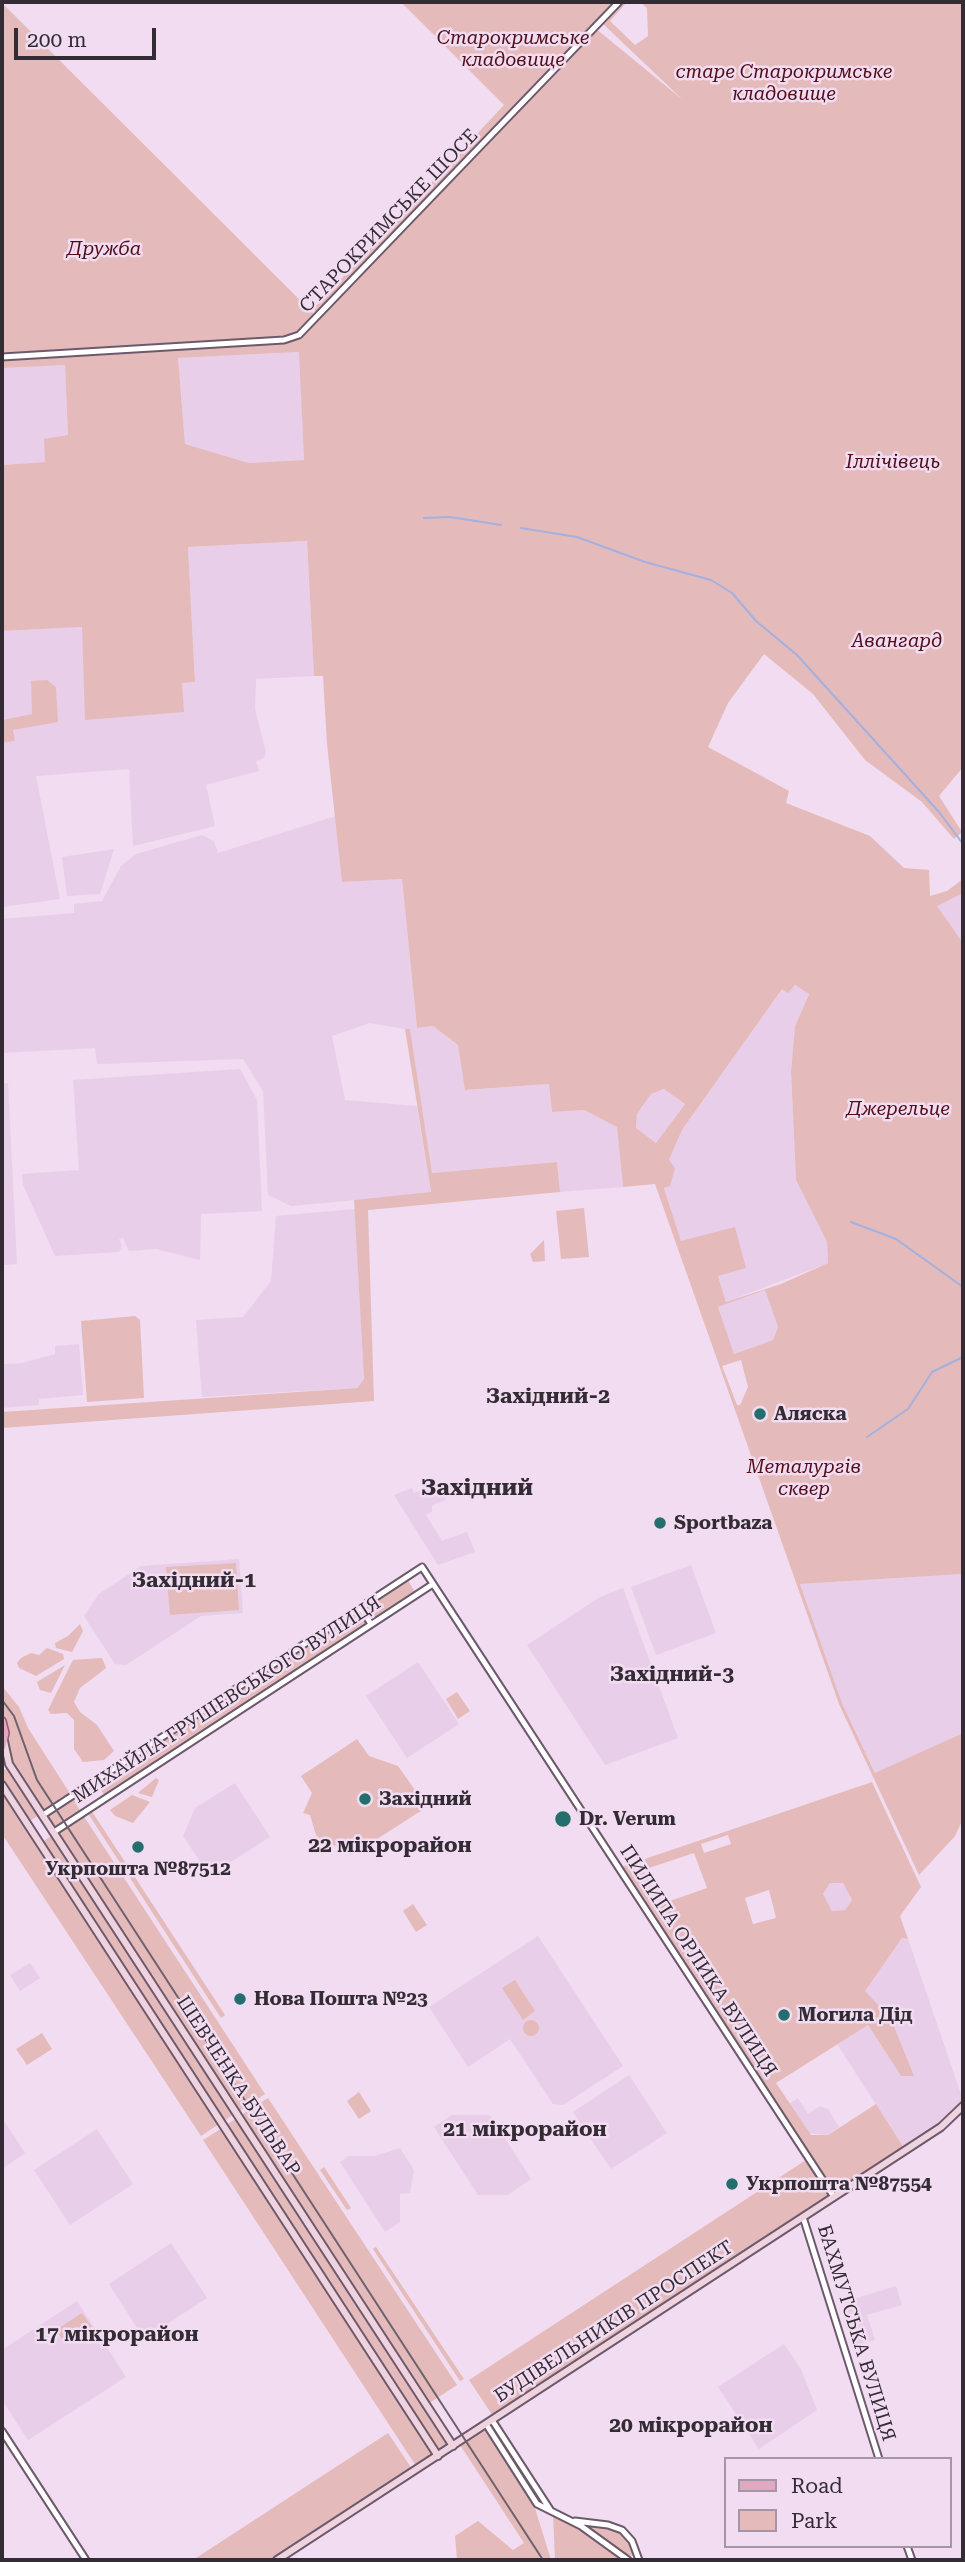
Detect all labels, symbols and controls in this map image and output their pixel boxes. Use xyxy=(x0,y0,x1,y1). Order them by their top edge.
scale bar xyxy=(18,14,159,58)
park label: Старокримське кладовище xyxy=(437,27,589,71)
text: 200 m xyxy=(27,28,87,52)
park label: старе Старокримське кладовище xyxy=(676,61,892,105)
street label: СТАРОКРИМСЬКЕ ШОСЕ xyxy=(295,124,483,318)
park label: Дружба xyxy=(67,238,141,260)
park label: Іллічівець xyxy=(846,451,940,473)
park label: Авангард xyxy=(852,630,942,652)
park label: Джерельце xyxy=(846,1098,950,1120)
district label: Західний-2 xyxy=(486,1384,610,1410)
place label: Аляска xyxy=(774,1403,847,1425)
marker: Аляска xyxy=(752,1406,768,1422)
park label: Металургів сквер xyxy=(747,1456,861,1500)
district label: Західний xyxy=(421,1474,533,1502)
place label: Sportbaza xyxy=(674,1512,772,1534)
marker: Sportbaza xyxy=(652,1515,668,1531)
district label: Західний-1 xyxy=(132,1568,256,1594)
street label: МИХАЙЛА ГРУШЕВСЬКОГО ВУЛИЦЯ xyxy=(69,1592,385,1808)
district label: Західний-3 xyxy=(610,1662,734,1688)
place label: Західний xyxy=(379,1788,472,1810)
marker: Західний xyxy=(357,1791,373,1807)
place label: Dr. Verum xyxy=(579,1808,676,1830)
marker: Dr. Verum xyxy=(553,1809,573,1829)
district label: 22 мікрорайон xyxy=(308,1833,472,1859)
marker: Укрпошта №87512 xyxy=(130,1839,146,1855)
street label: ПИЛИПА ОРЛИКА ВУЛИЦЯ xyxy=(615,1841,781,2081)
place label: Укрпошта №87512 xyxy=(45,1858,231,1880)
place label: Нова Пошта №23 xyxy=(254,1988,428,2010)
marker: Нова Пошта №23 xyxy=(232,1991,248,2007)
street label: ШЕВЧЕНКА БУЛЬВАР xyxy=(171,1992,305,2180)
place label: Могила Дiд xyxy=(798,2004,912,2026)
marker: Могила Дiд xyxy=(776,2007,792,2023)
district label: 21 мікрорайон xyxy=(443,2117,607,2143)
place label: Укрпошта №87554 xyxy=(746,2173,932,2195)
marker: Укрпошта №87554 xyxy=(724,2176,740,2192)
street label: БАХМУТСЬКА ВУЛИЦЯ xyxy=(812,2222,900,2444)
street label: БУДІВЕЛЬНИКІВ ПРОСПЕКТ xyxy=(490,2236,738,2408)
district label: 17 мікрорайон xyxy=(35,2322,199,2348)
district label: 20 мікрорайон xyxy=(609,2413,773,2439)
legend xyxy=(724,2457,951,2548)
text: Road xyxy=(791,2474,843,2498)
text: Park xyxy=(791,2509,837,2533)

